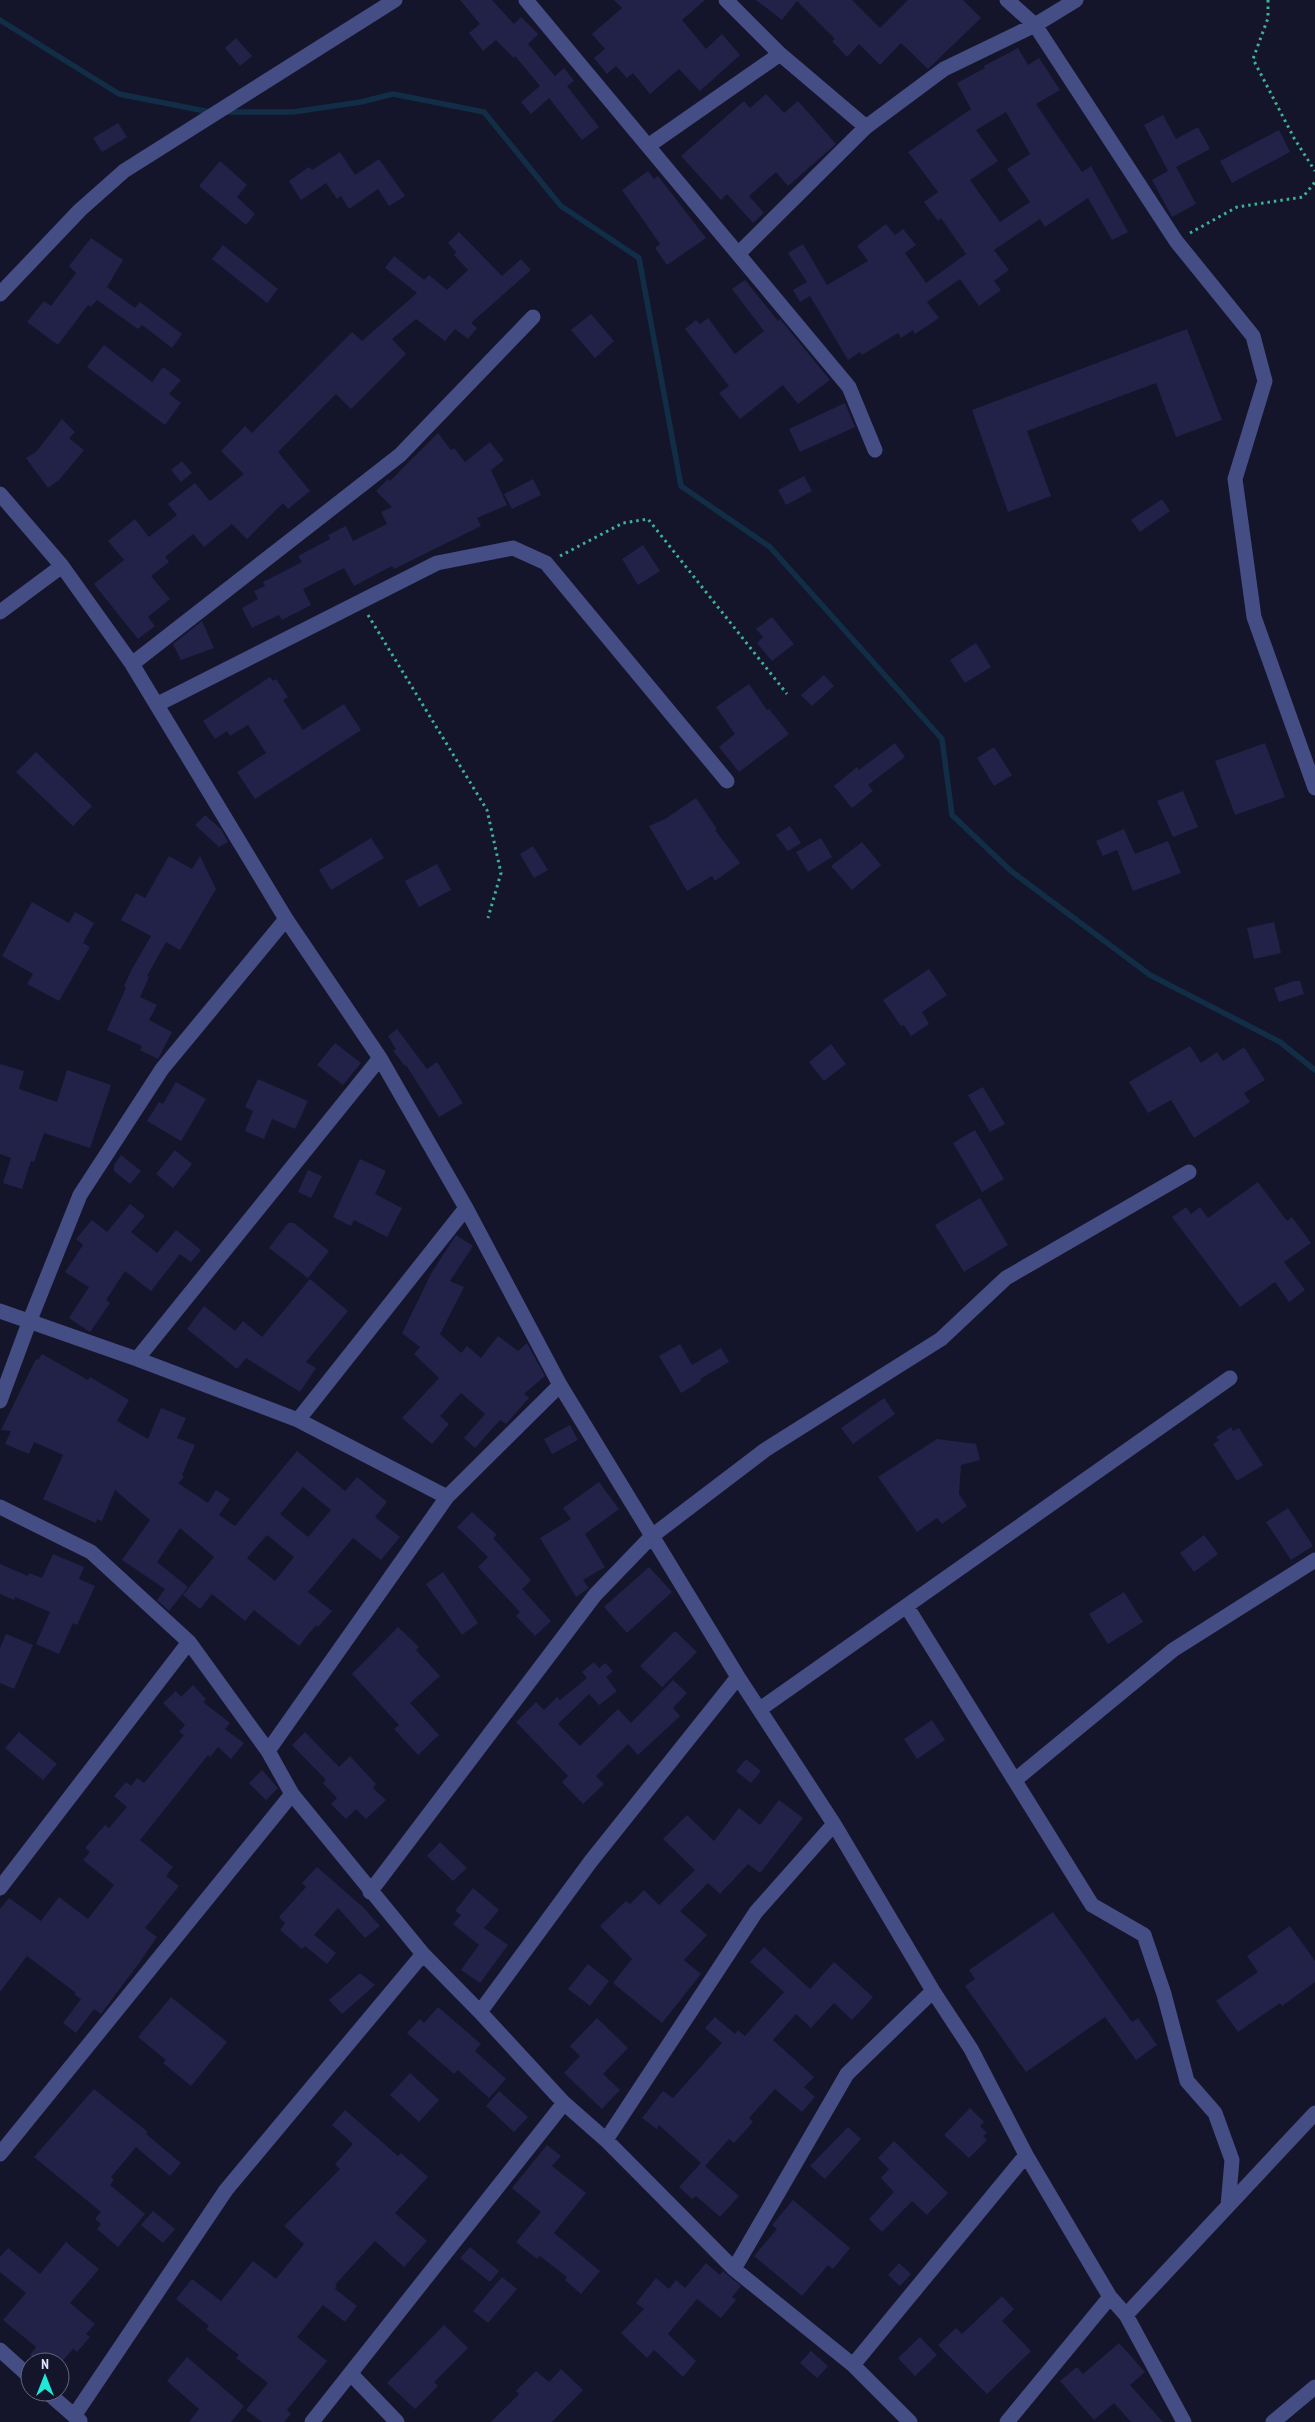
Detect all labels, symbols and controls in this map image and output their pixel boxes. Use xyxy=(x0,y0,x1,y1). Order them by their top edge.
north arrow xyxy=(20,2352,70,2402)
text: N xyxy=(41,2355,49,2373)

